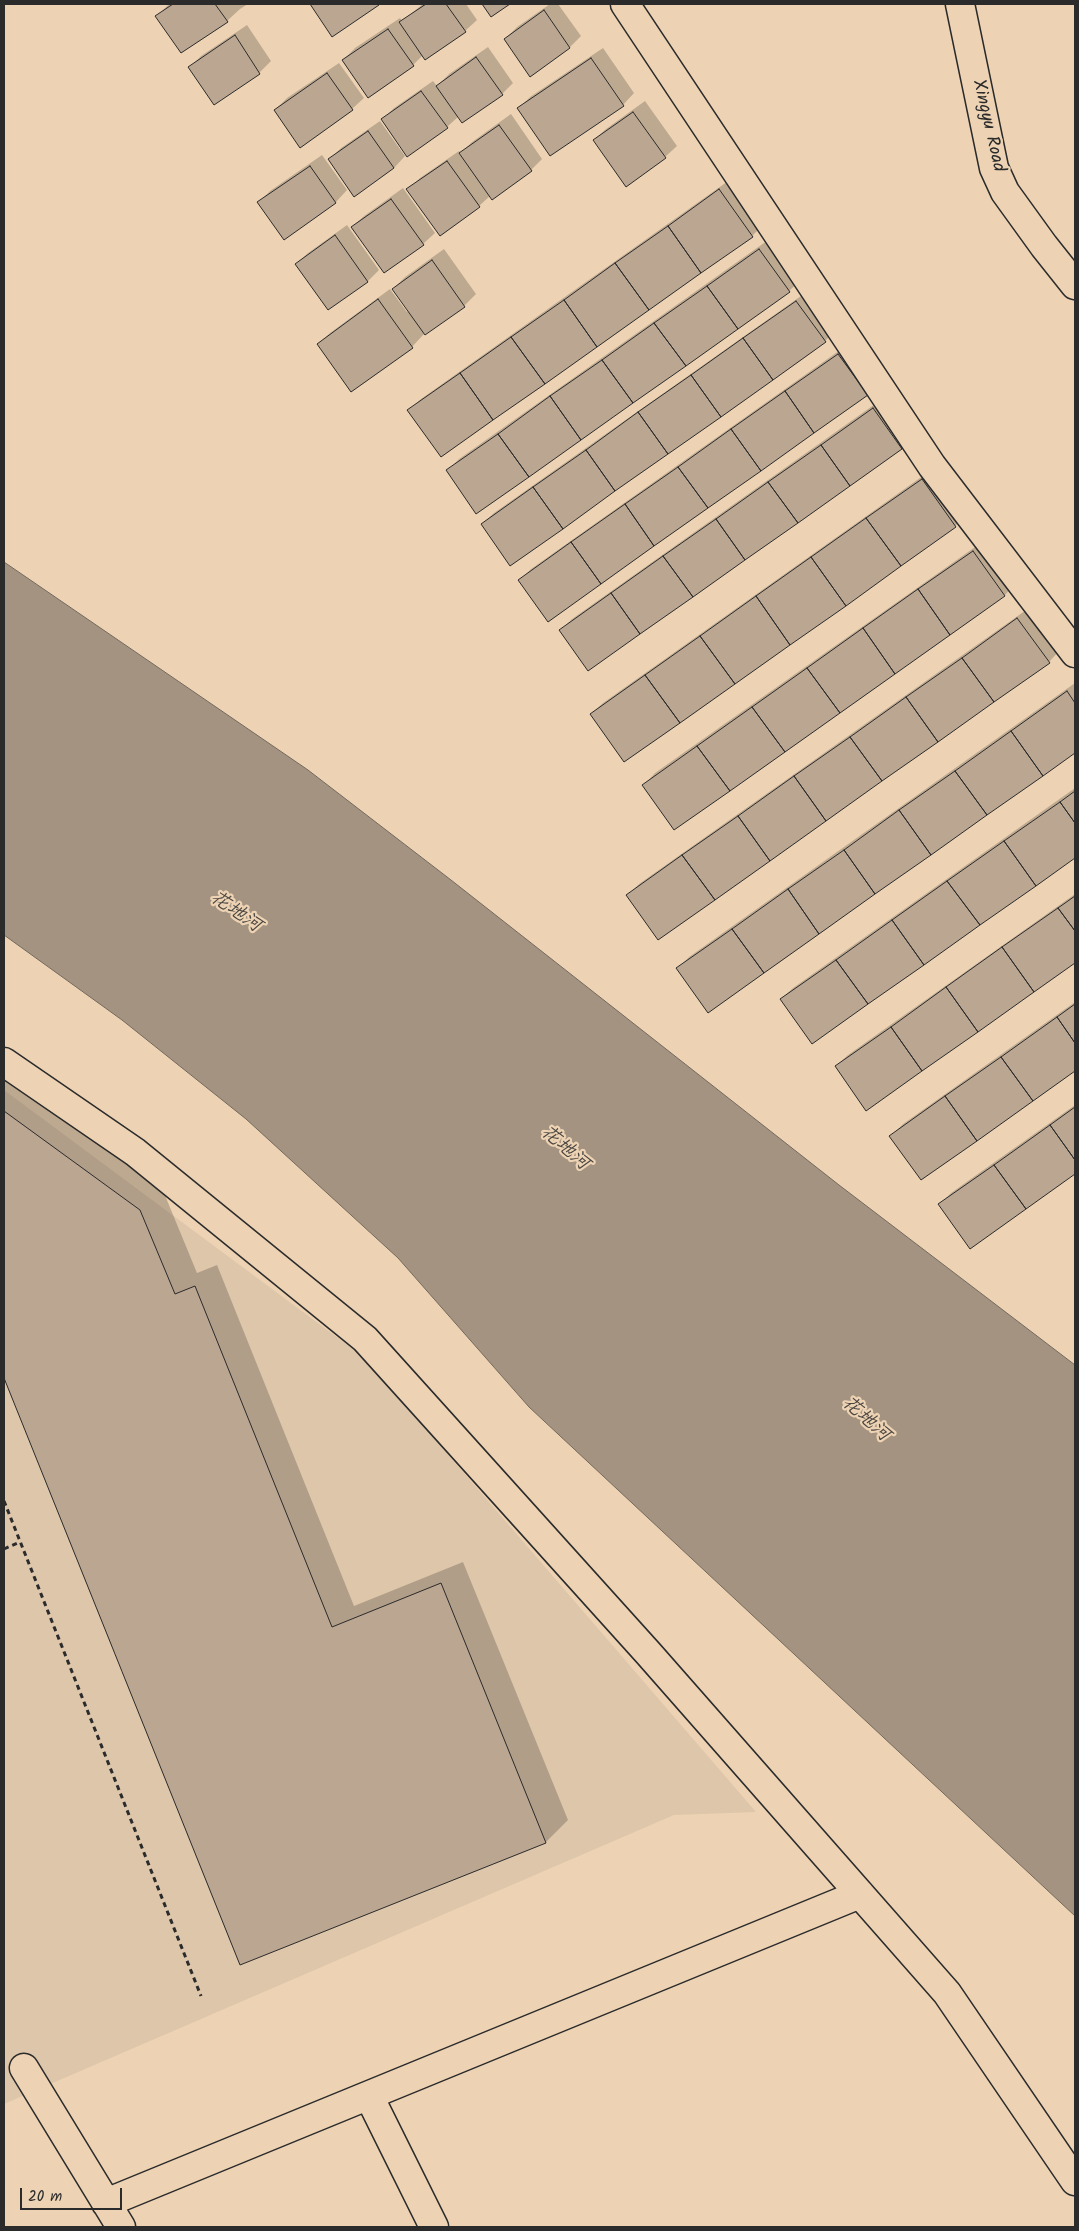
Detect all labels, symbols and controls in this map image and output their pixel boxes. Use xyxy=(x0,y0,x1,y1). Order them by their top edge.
street label: Xingyu Road xyxy=(966,78,1008,174)
water label: 花地河 xyxy=(205,887,265,939)
water label: 花地河 xyxy=(535,1122,593,1176)
water label: 花地河 xyxy=(836,1392,894,1448)
scale bar xyxy=(22,2178,125,2210)
text: 20 m xyxy=(28,2185,62,2209)

